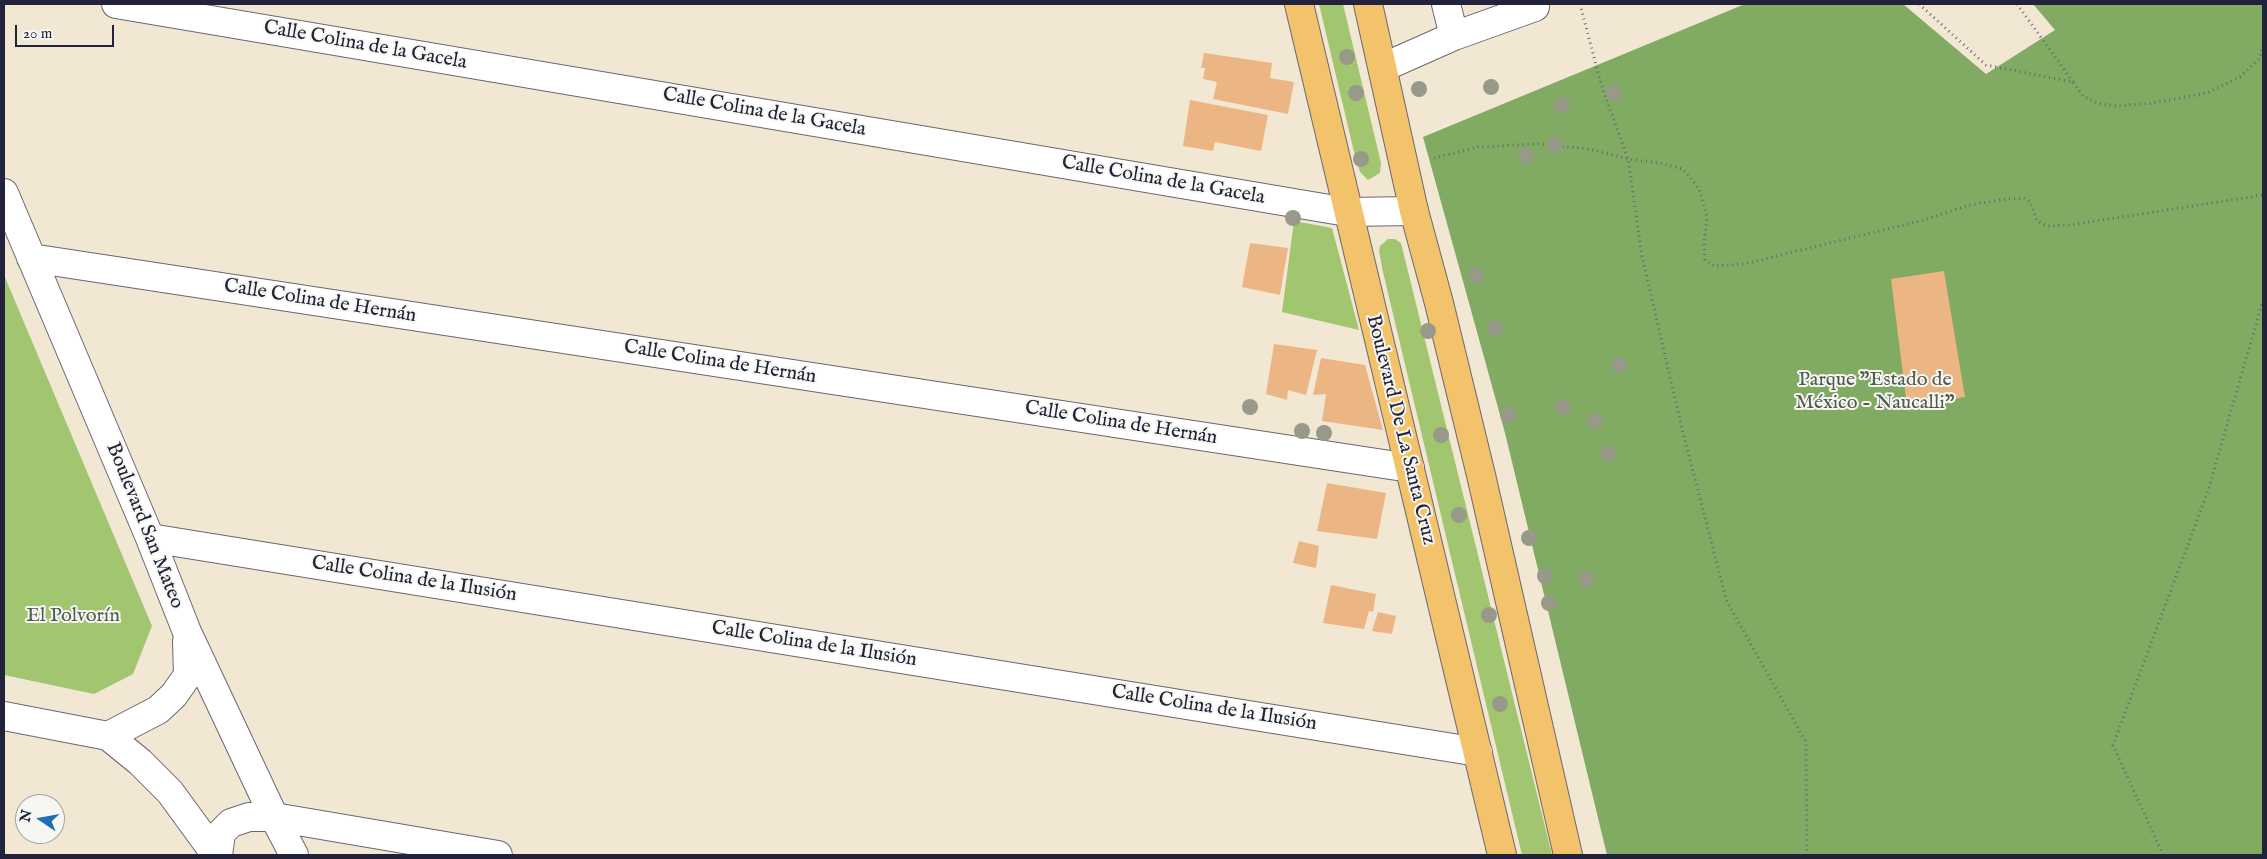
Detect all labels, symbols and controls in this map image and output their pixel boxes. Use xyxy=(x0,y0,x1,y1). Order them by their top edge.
scale bar xyxy=(18,15,116,47)
street label: Calle Colina de la Gacela xyxy=(262,16,468,76)
text: 20 m xyxy=(23,24,52,43)
street label: Calle Colina de la Gacela xyxy=(661,83,867,143)
street label: Calle Colina de la Gacela xyxy=(1060,151,1266,211)
street label: Calle Colina de Hernán xyxy=(222,275,418,329)
street label: Boulevard De La Santa Cruz xyxy=(1360,313,1440,547)
street label: Calle Colina de Hernán xyxy=(622,336,818,390)
park label: Parque "Estado de México - Naucalli" xyxy=(1795,369,1955,416)
street label: Calle Colina de Hernán xyxy=(1023,397,1219,451)
street label: Boulevard San Mateo xyxy=(100,439,188,613)
street label: Calle Colina de la Ilusión xyxy=(310,552,518,608)
park label: El Polvorín xyxy=(26,605,120,629)
street label: Calle Colina de la Ilusión xyxy=(710,617,918,673)
street label: Calle Colina de la Ilusión xyxy=(1110,681,1318,737)
north arrow xyxy=(15,794,65,844)
text: N xyxy=(16,808,36,824)

